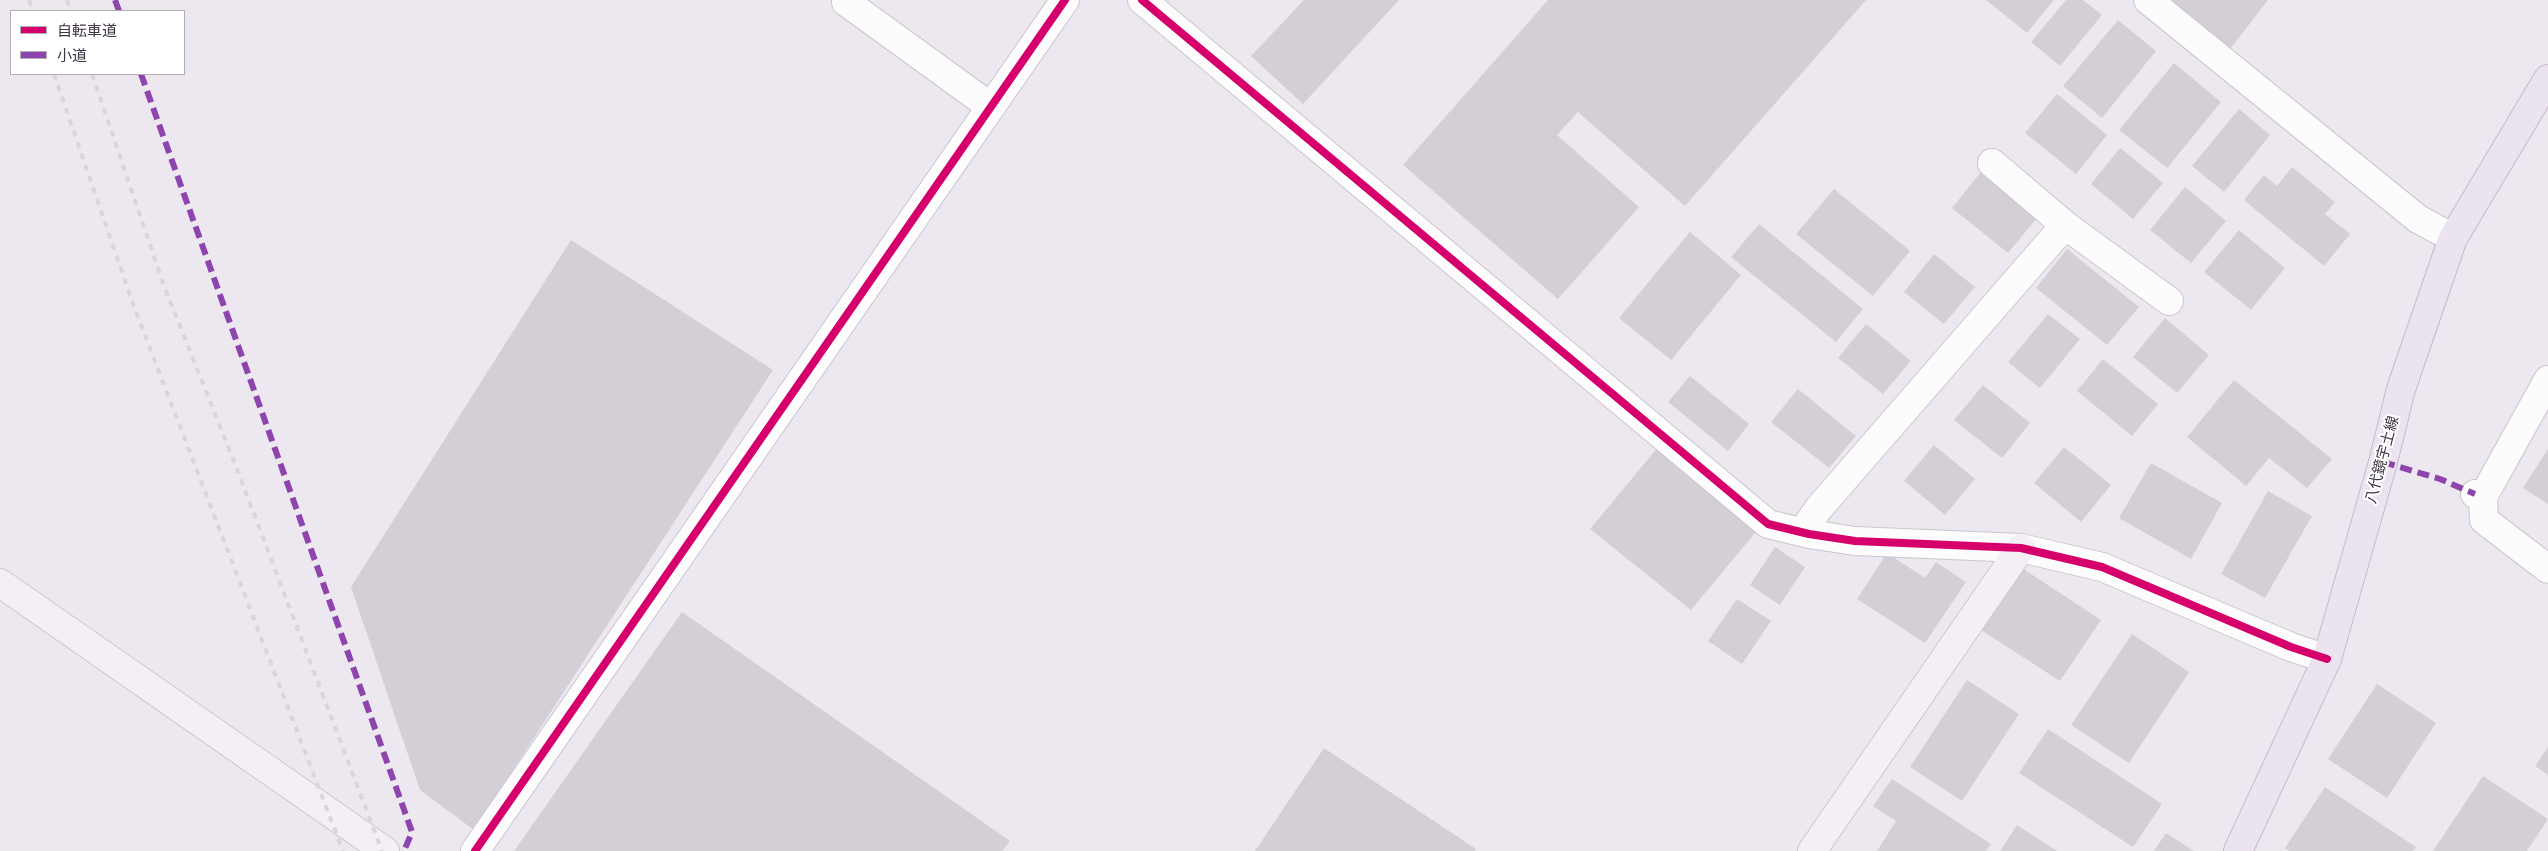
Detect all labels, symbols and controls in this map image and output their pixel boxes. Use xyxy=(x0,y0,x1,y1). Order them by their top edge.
legend xyxy=(10,10,185,75)
text: 自転車道 xyxy=(57,22,117,40)
text: 小道 xyxy=(57,47,87,65)
street label: 八代鏡宇土線 xyxy=(2363,414,2403,506)

